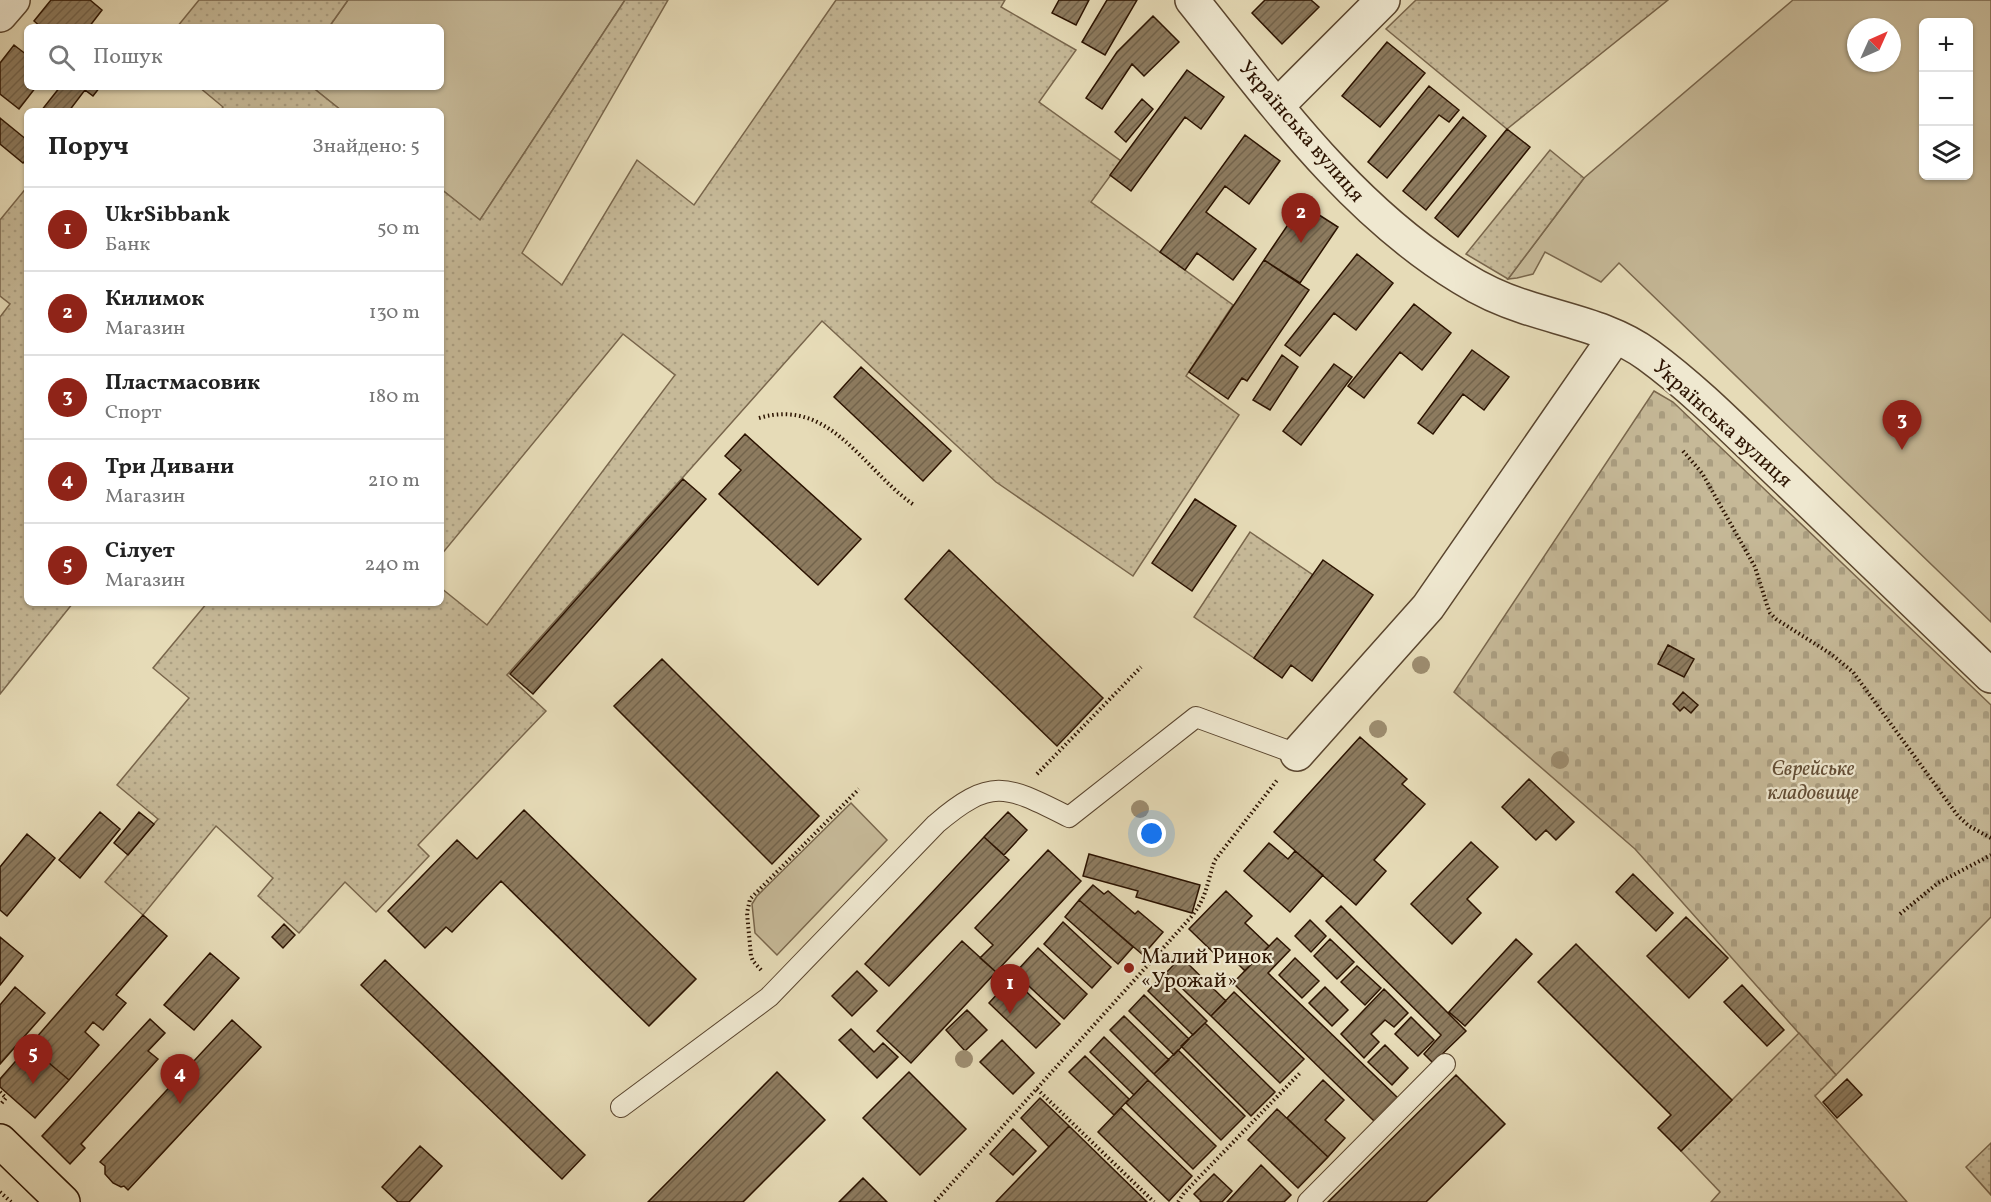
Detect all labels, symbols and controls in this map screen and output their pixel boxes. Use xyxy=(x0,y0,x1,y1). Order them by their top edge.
north arrow xyxy=(1847,18,1901,72)
map controls xyxy=(1919,18,1973,180)
button: + xyxy=(1919,18,1973,72)
search box xyxy=(24,24,444,90)
icon: search xyxy=(45,41,78,74)
text: Пошук xyxy=(93,42,163,73)
street label: Українська вулиця xyxy=(1231,55,1371,209)
button: − xyxy=(1919,72,1973,126)
button: layers xyxy=(1919,126,1973,180)
text: Поруч xyxy=(48,129,129,165)
text: Знайдено: 5 xyxy=(312,133,420,161)
pin: 2 xyxy=(1282,194,1320,243)
text: UkrSibbank xyxy=(105,200,230,231)
text: 1 xyxy=(63,215,72,243)
text: 50 m xyxy=(377,215,420,243)
text: Банк xyxy=(105,231,150,259)
text: Килимок xyxy=(105,284,204,315)
text: 2 xyxy=(62,299,73,327)
text: 130 m xyxy=(369,299,420,327)
text: Магазин xyxy=(105,315,185,343)
street label: Українська вулиця xyxy=(1646,353,1798,495)
text: Пластмасовик xyxy=(105,368,260,399)
text: 3 xyxy=(62,383,73,411)
text: 180 m xyxy=(368,383,420,411)
text: Спорт xyxy=(105,399,162,427)
pin: 3 xyxy=(1882,400,1922,450)
text: Три Дивани xyxy=(105,452,234,483)
text: 4 xyxy=(61,467,74,495)
text: 210 m xyxy=(368,467,420,495)
text: Магазин xyxy=(105,483,185,511)
text: Сілует xyxy=(105,536,175,567)
text: 5 xyxy=(63,551,72,579)
text: 240 m xyxy=(365,551,420,579)
text: Магазин xyxy=(105,567,185,595)
park label: Єврейське кладовище xyxy=(1767,755,1859,808)
your location xyxy=(1137,819,1166,848)
place label: Малий Ринок «Урожай» xyxy=(1141,943,1272,996)
marker: Малий Ринок «Урожай» xyxy=(1122,961,1136,975)
pin: 1 xyxy=(990,964,1030,1014)
pin: 5 xyxy=(14,1034,52,1084)
pin: 4 xyxy=(160,1054,200,1104)

